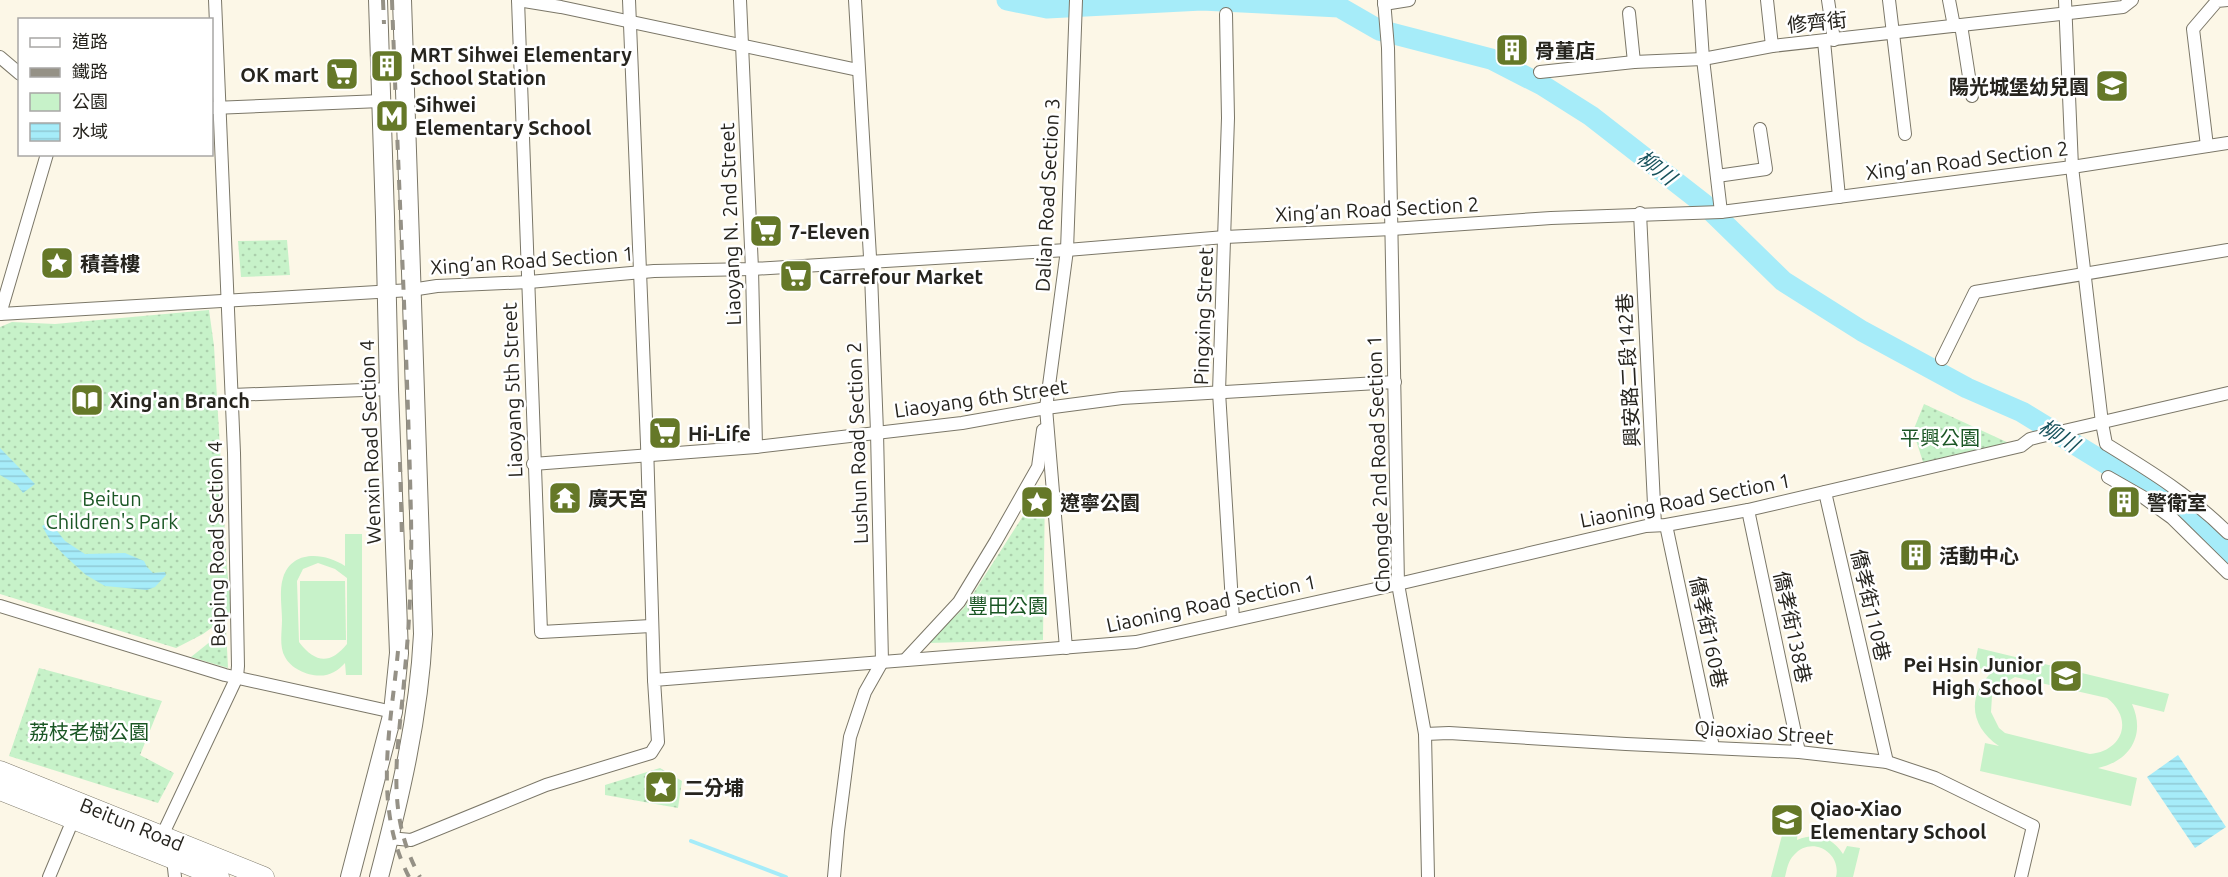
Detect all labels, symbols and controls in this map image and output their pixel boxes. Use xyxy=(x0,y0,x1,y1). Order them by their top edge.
street label: 修齊街 xyxy=(1786,7,1848,37)
legend xyxy=(18,18,213,156)
text: 道路 xyxy=(72,31,108,51)
building icon: 骨董店 xyxy=(1494,32,1530,68)
place label: 骨董店 xyxy=(1535,39,1595,62)
place label: MRT Sihwei Elementary School Station xyxy=(410,43,632,89)
building icon: MRT Sihwei Elementary School Station xyxy=(369,48,405,84)
supermarket icon: OK mart xyxy=(324,56,360,92)
text: 鐵路 xyxy=(72,61,108,81)
place label: OK mart xyxy=(240,63,319,86)
school or university icon: 陽光城堡幼兒園 xyxy=(2094,68,2130,104)
place label: 陽光城堡幼兒園 xyxy=(1949,75,2089,98)
text: 公園 xyxy=(72,91,108,111)
place label: Sihwei Elementary School xyxy=(415,93,591,139)
metro station icon: Sihwei Elementary School xyxy=(374,98,410,134)
street label: Dalian Road Section 3 xyxy=(1030,98,1064,292)
text: 水域 xyxy=(72,121,108,141)
street label: Liaoyang N. 2nd Street xyxy=(715,122,745,326)
street label: Xing’an Road Section 2 xyxy=(1864,136,2070,184)
water label: 柳川 xyxy=(1633,145,1683,191)
street label: Xing’an Road Section 2 xyxy=(1275,192,1479,226)
supermarket icon: 7-Eleven xyxy=(748,213,784,249)
place label: 7-Eleven xyxy=(789,220,870,243)
street label: Xing’an Road Section 1 xyxy=(429,241,635,279)
place icon: 積善樓 xyxy=(39,245,75,281)
street label: Pingxing Street xyxy=(1189,246,1217,385)
place label: 積善樓 xyxy=(80,252,140,275)
supermarket icon: Carrefour Market xyxy=(778,258,814,294)
place label: Carrefour Market xyxy=(819,265,983,288)
street label: 興安路二段142巷 xyxy=(1612,293,1644,447)
street label: Liaoyang 5th Street xyxy=(497,302,527,478)
street label: Chongde 2nd Road Section 1 xyxy=(1362,335,1394,593)
street label: Wenxin Road Section 4 xyxy=(355,339,385,545)
street label: Lushun Road Section 2 xyxy=(842,341,872,545)
street label: Liaoyang 6th Street xyxy=(893,374,1070,422)
library icon: Xing'an Branch xyxy=(69,382,105,418)
place label: Xing'an Branch xyxy=(110,389,250,412)
water label: 柳川 xyxy=(2035,414,2085,457)
supermarket icon: Hi-Life xyxy=(647,415,683,451)
place label: Hi-Life xyxy=(688,422,751,445)
park label: 平興公園 xyxy=(1900,426,1980,449)
street label: Beiping Road Section 4 xyxy=(203,441,229,647)
street label: Liaoning Road Section 1 xyxy=(1578,468,1792,532)
temple icon: 廣天宮 xyxy=(547,480,583,516)
place icon: 遼寧公園 xyxy=(1019,484,1055,520)
building icon: 警衛室 xyxy=(2106,484,2142,520)
park label: Beitun Children's Park xyxy=(46,487,178,533)
place label: 廣天宮 xyxy=(588,487,648,510)
place label: 遼寧公園 xyxy=(1060,491,1140,514)
place label: 警衛室 xyxy=(2147,491,2207,514)
building icon: 活動中心 xyxy=(1898,537,1934,573)
place label: 活動中心 xyxy=(1939,544,2019,567)
street label: 僑孝街110巷 xyxy=(1847,547,1895,663)
street label: 僑孝街138巷 xyxy=(1770,569,1816,685)
street label: Liaoning Road Section 1 xyxy=(1104,570,1318,636)
street label: 僑孝街160巷 xyxy=(1686,574,1732,690)
park label: 豐田公園 xyxy=(968,594,1048,617)
place label: Pei Hsin Junior High School xyxy=(1903,653,2044,699)
school or university icon: Pei Hsin Junior High School xyxy=(2048,658,2084,694)
street label: Qiaoxiao Street xyxy=(1694,716,1835,748)
park label: 荔枝老樹公園 xyxy=(29,720,149,743)
place icon: 二分埔 xyxy=(643,769,679,805)
place label: 二分埔 xyxy=(684,776,744,799)
street label: Beitun Road xyxy=(77,793,187,855)
place label: Qiao-Xiao Elementary School xyxy=(1810,797,1986,843)
school or university icon: Qiao-Xiao Elementary School xyxy=(1769,802,1805,838)

